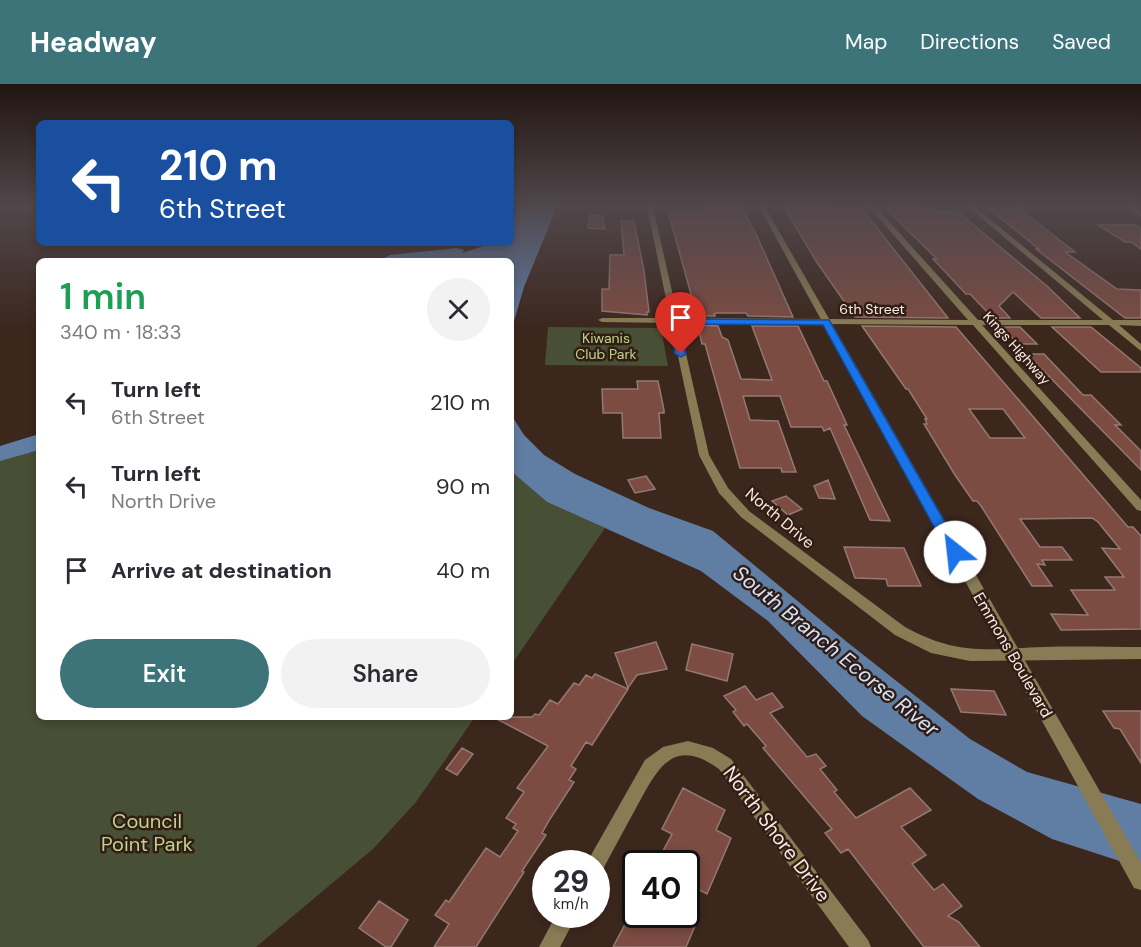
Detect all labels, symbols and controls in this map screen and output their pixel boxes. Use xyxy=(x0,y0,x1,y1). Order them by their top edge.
text: Headway xyxy=(30,24,157,61)
text: Map xyxy=(845,28,887,56)
text: Directions xyxy=(920,28,1019,56)
text: Saved xyxy=(1052,28,1111,56)
text: 210 m xyxy=(159,138,277,193)
icon: left xyxy=(60,144,138,222)
text: 6th Street xyxy=(159,191,286,226)
text: 1 min xyxy=(60,273,146,320)
button: close xyxy=(427,278,490,341)
pin xyxy=(655,292,706,354)
street label: 6th Street xyxy=(839,300,905,318)
icon: arrive xyxy=(664,301,697,334)
street label: Kings Highway xyxy=(979,308,1055,389)
text: 340 m · 18:33 xyxy=(60,319,181,345)
park label: Kiwanis Club Park xyxy=(575,329,637,363)
text: Turn left xyxy=(111,375,201,404)
icon: left xyxy=(60,386,93,419)
text: 210 m xyxy=(430,388,490,417)
text: 6th Street xyxy=(111,404,205,430)
text: Turn left xyxy=(111,459,201,488)
icon: left xyxy=(60,470,93,503)
text: 90 m xyxy=(436,472,490,501)
street label: North Drive xyxy=(741,483,819,553)
text: North Drive xyxy=(111,488,216,514)
position arrow xyxy=(923,520,987,584)
icon: arrive xyxy=(60,554,93,587)
text: Arrive at destination xyxy=(111,556,332,585)
text: 40 m xyxy=(436,556,490,585)
water label: South Branch Ecorse River xyxy=(727,559,946,744)
street label: Emmons Boulevard xyxy=(969,588,1057,722)
button: Exit xyxy=(60,639,269,708)
button: Share xyxy=(281,639,490,708)
street label: North Shore Drive xyxy=(717,761,837,907)
park label: Council Point Park xyxy=(101,808,193,857)
speed limit sign: 40 xyxy=(622,850,700,928)
text: 29 xyxy=(553,862,589,901)
text: km/h xyxy=(553,894,589,914)

